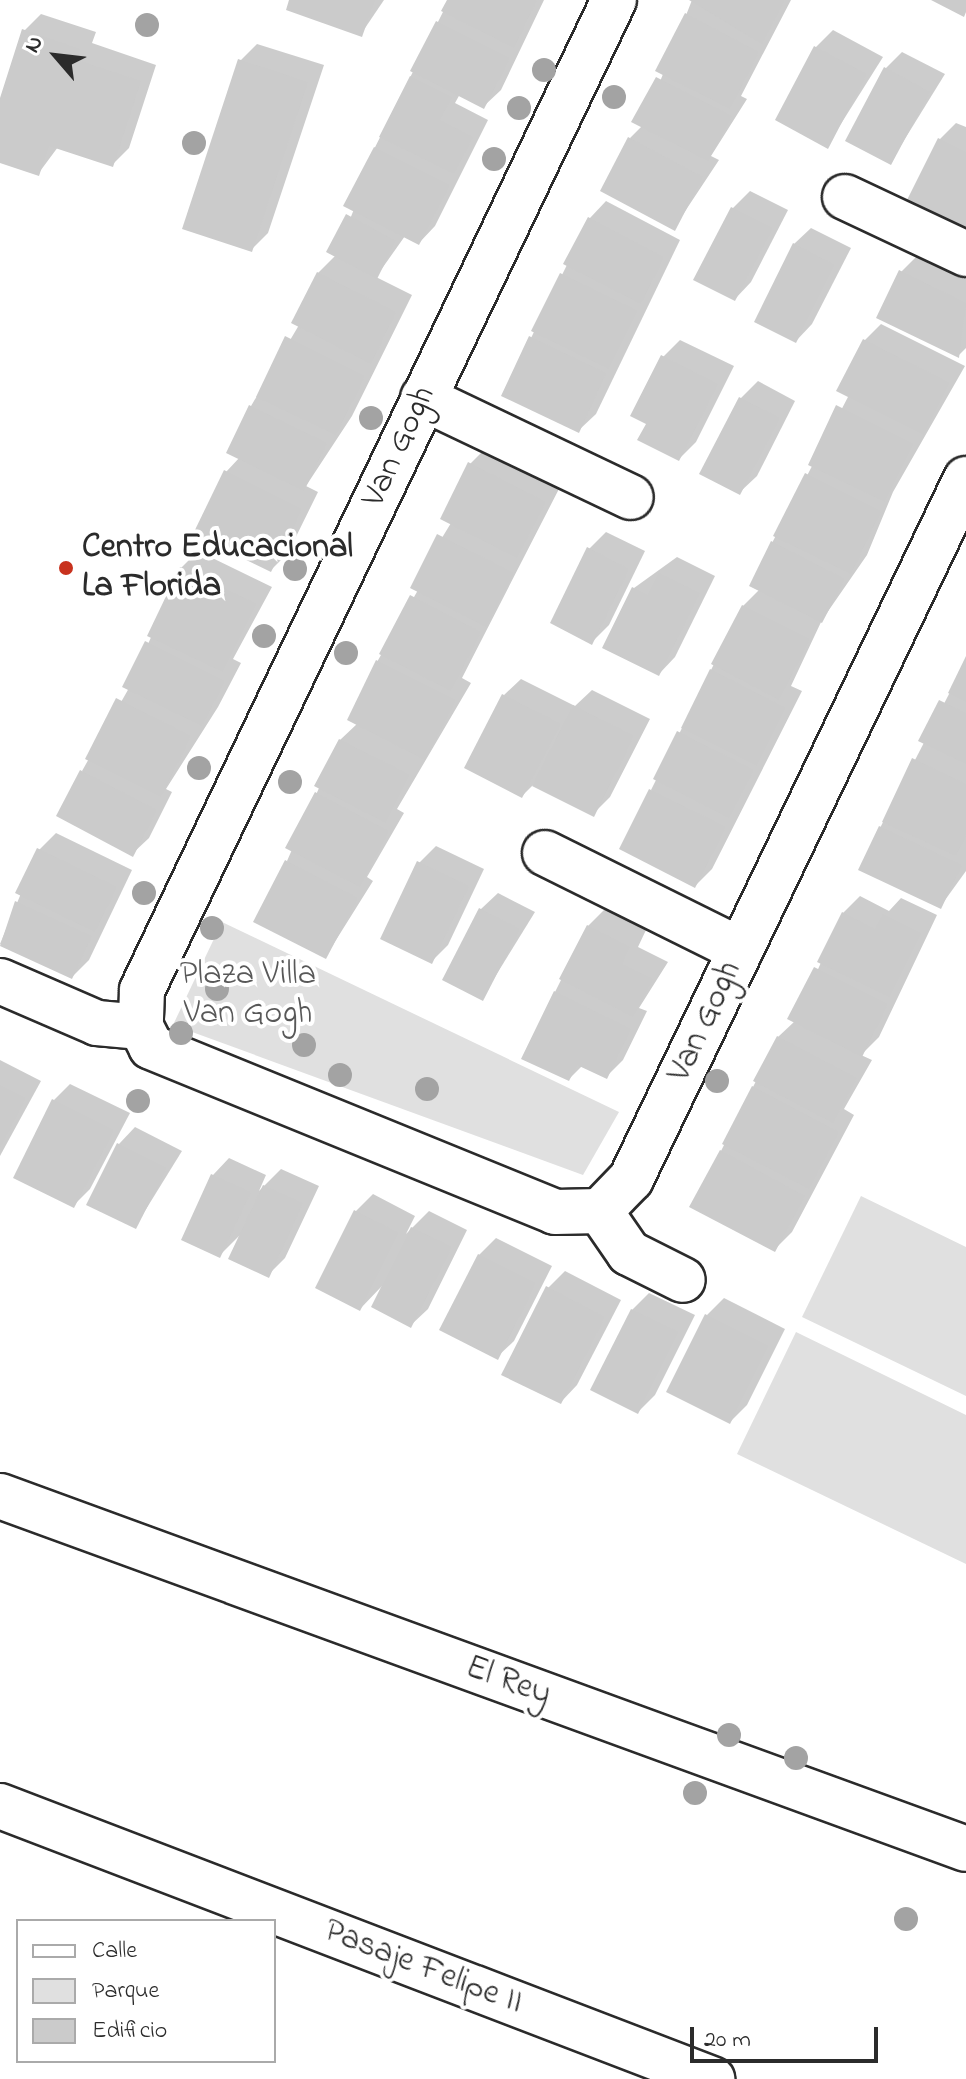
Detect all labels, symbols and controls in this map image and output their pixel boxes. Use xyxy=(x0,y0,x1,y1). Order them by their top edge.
north arrow xyxy=(16,16,96,96)
text: N xyxy=(17,31,52,59)
street label: Van Gogh xyxy=(354,380,446,514)
place label: Centro Educacional La Florida xyxy=(82,528,353,608)
marker: Centro Educacional La Florida xyxy=(57,559,75,577)
park label: Plaza Villa Van Gogh xyxy=(180,955,316,1034)
street label: Van Gogh xyxy=(660,955,752,1089)
street label: El Rey xyxy=(460,1648,556,1716)
street label: Pasaje Felipe II xyxy=(318,1911,528,2025)
legend xyxy=(16,1919,276,2063)
text: Calle xyxy=(92,1934,137,1969)
text: Parque xyxy=(92,1974,159,2009)
scale bar xyxy=(694,2011,882,2061)
text: Edificio xyxy=(92,2014,167,2049)
text: 20 m xyxy=(704,2023,751,2058)

